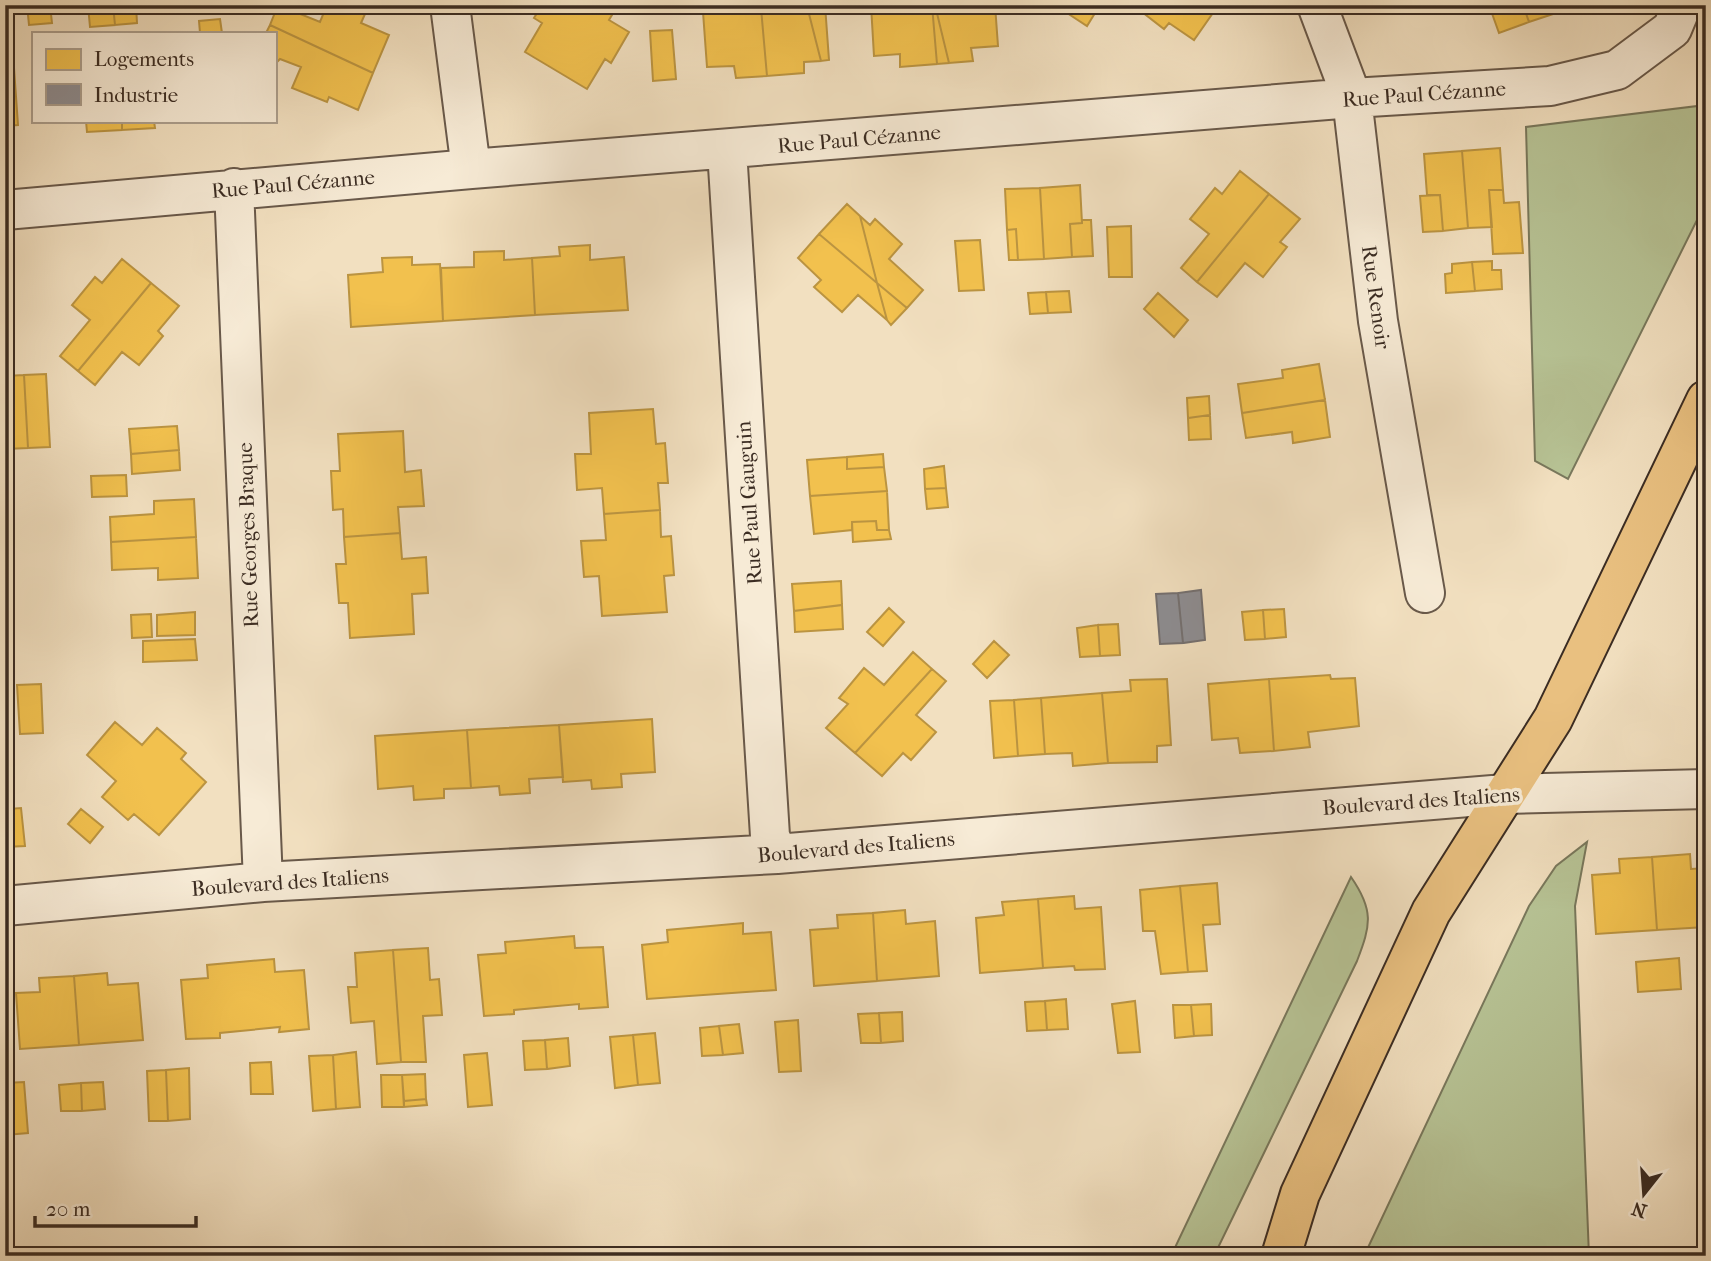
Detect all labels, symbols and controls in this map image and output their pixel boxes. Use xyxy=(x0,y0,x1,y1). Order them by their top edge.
legend xyxy=(32,32,276,122)
text: Logements xyxy=(94,47,194,71)
street label: Rue Paul Cézanne xyxy=(1341,76,1507,112)
text: Industrie xyxy=(94,83,178,107)
street label: Rue Paul Cézanne xyxy=(776,120,942,158)
street label: Rue Paul Cézanne xyxy=(210,165,376,203)
street label: Rue Renoir xyxy=(1357,244,1395,351)
street label: Rue Paul Gauguin xyxy=(731,420,767,586)
street label: Rue Georges Braque xyxy=(233,442,263,628)
street label: Boulevard des Italiens xyxy=(1321,782,1521,820)
street label: Boulevard des Italiens xyxy=(756,826,956,868)
street label: Boulevard des Italiens xyxy=(190,863,390,901)
north arrow xyxy=(1610,1160,1680,1230)
scale bar xyxy=(35,1184,196,1228)
text: 20 m xyxy=(46,1197,91,1221)
text: N xyxy=(1629,1197,1649,1222)

